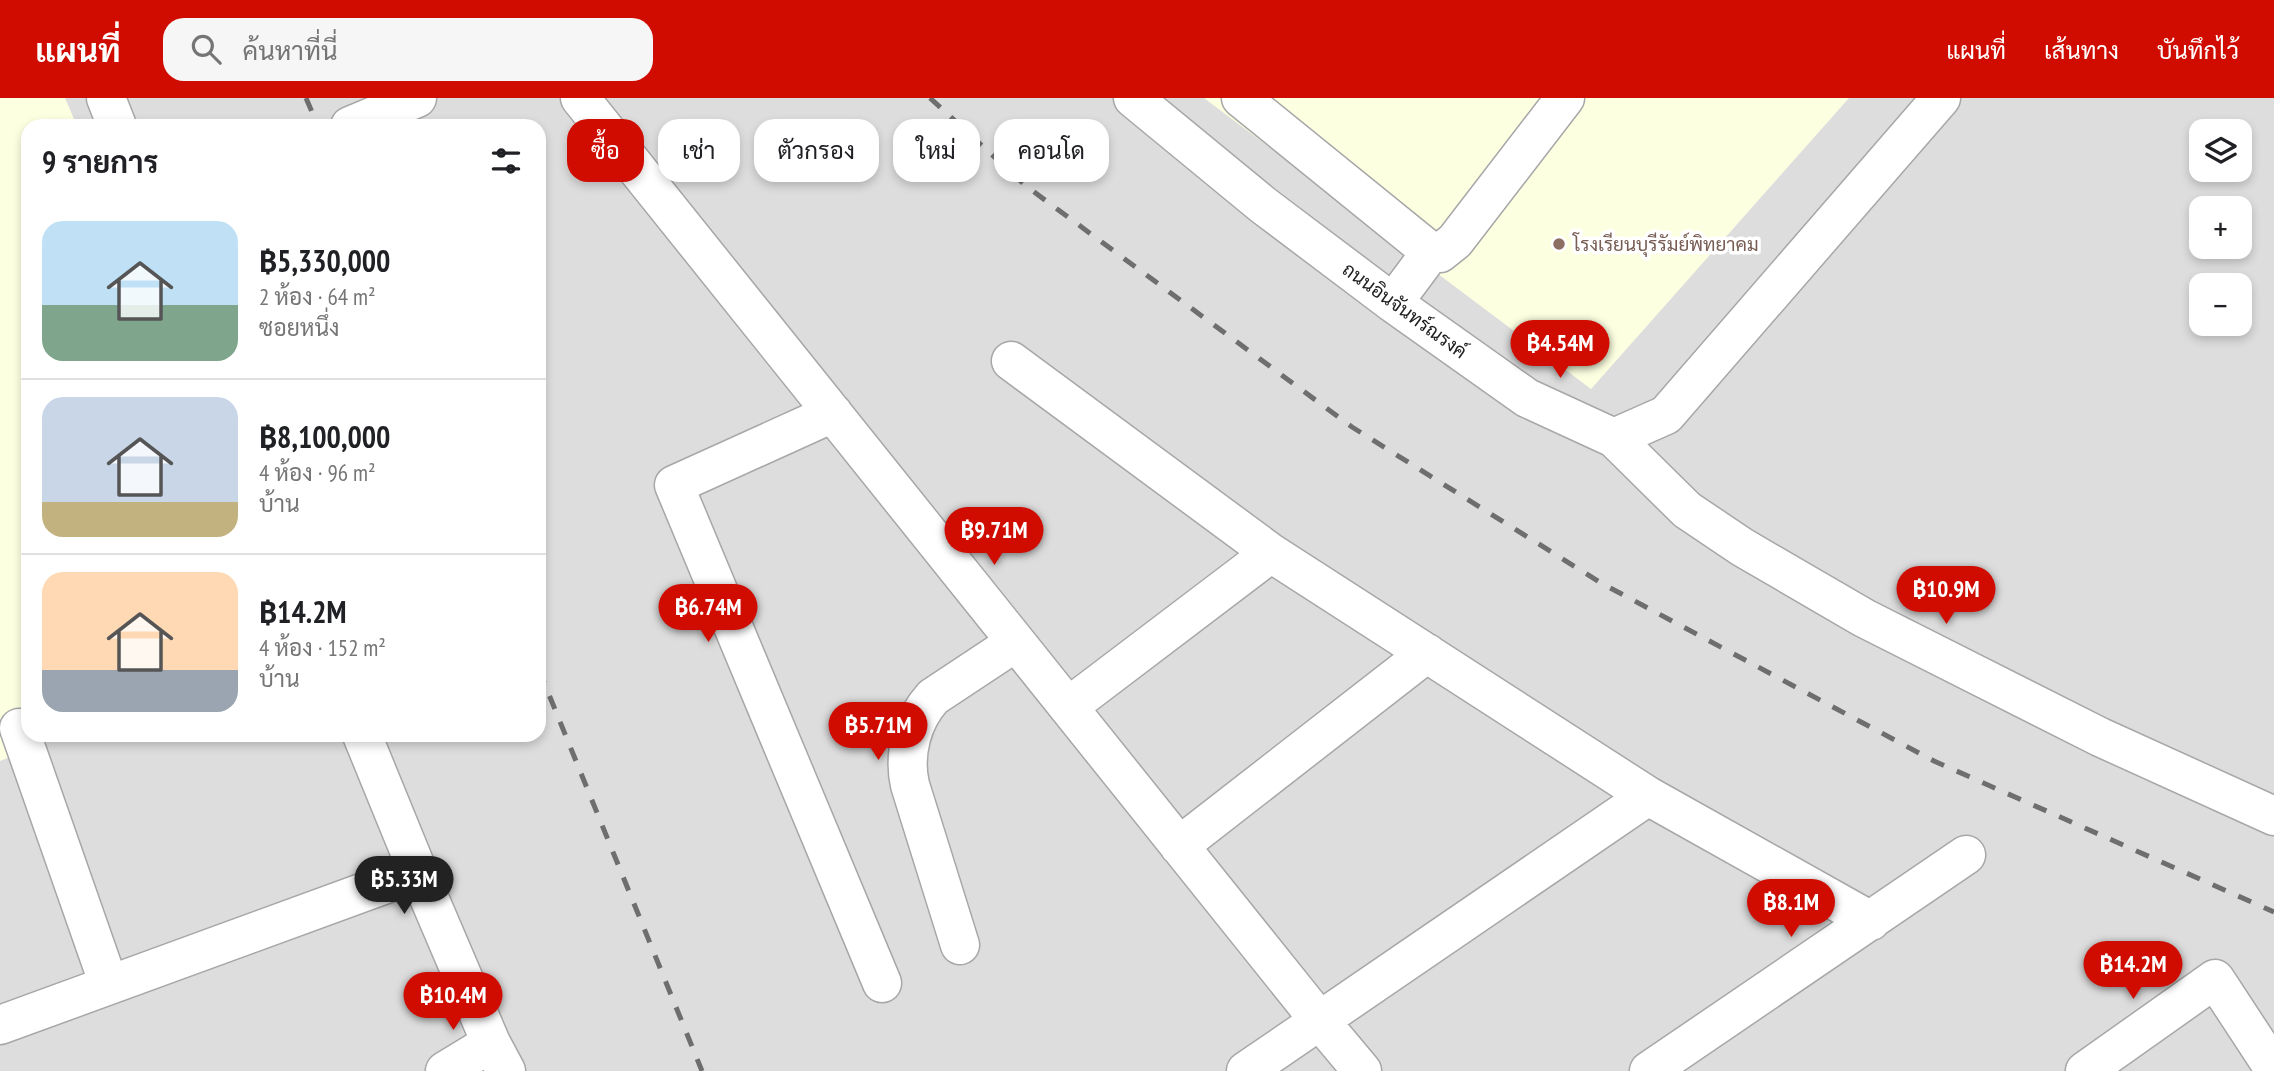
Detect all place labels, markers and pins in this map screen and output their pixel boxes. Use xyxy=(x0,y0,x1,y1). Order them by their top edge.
place label: โรงเรียนบุรีรัมย์พิทยาคม xyxy=(1572,232,1759,257)
marker: โรงเรียนบุรีรัมย์พิทยาคม xyxy=(1551,236,1567,252)
pin: ฿4.54M xyxy=(1503,320,1617,380)
pin: ฿9.71M xyxy=(937,508,1051,567)
pin: ฿10.9M xyxy=(1889,566,2003,626)
pin: ฿6.74M xyxy=(651,584,765,644)
pin: ฿5.71M xyxy=(821,702,935,762)
pin: ฿5.33M xyxy=(347,856,461,916)
pin: ฿8.1M xyxy=(1742,880,1840,939)
pin: ฿14.2M xyxy=(2076,942,2190,1001)
pin: ฿10.4M xyxy=(396,972,510,1032)

